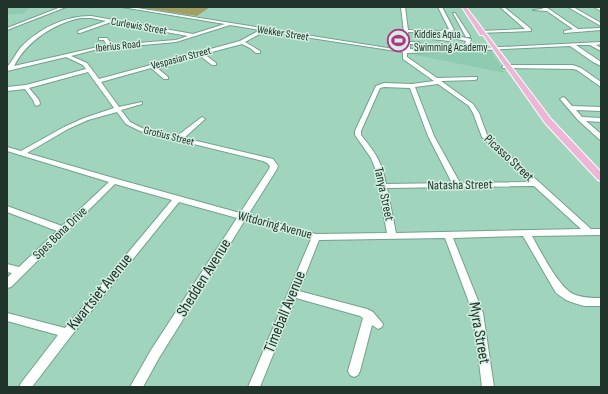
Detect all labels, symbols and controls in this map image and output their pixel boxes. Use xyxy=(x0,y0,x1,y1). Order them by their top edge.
street label: Curlewis Street xyxy=(110,15,169,37)
street label: Wekker Street xyxy=(256,22,310,44)
sports icon: Kiddies Aqua Swimming Academy xyxy=(386,27,412,53)
place label: Kiddies Aqua Swimming Academy xyxy=(414,28,488,54)
street label: Iberius Road xyxy=(95,37,141,55)
street label: Vespasian Street xyxy=(150,44,213,72)
street label: Grotius Street xyxy=(142,123,196,149)
street label: Picasso Street xyxy=(481,131,537,185)
street label: Tanya Street xyxy=(371,166,397,222)
street label: Natasha Street xyxy=(427,176,493,194)
street label: Spes Bona Drive xyxy=(29,203,91,263)
street label: Witdoring Avenue xyxy=(236,207,314,243)
street label: Shedden Avenue xyxy=(173,235,235,321)
street label: Kwartsiet Avenue xyxy=(63,250,137,334)
street label: Timeball Avenue xyxy=(260,268,310,356)
street label: Myra Street xyxy=(464,301,494,366)

